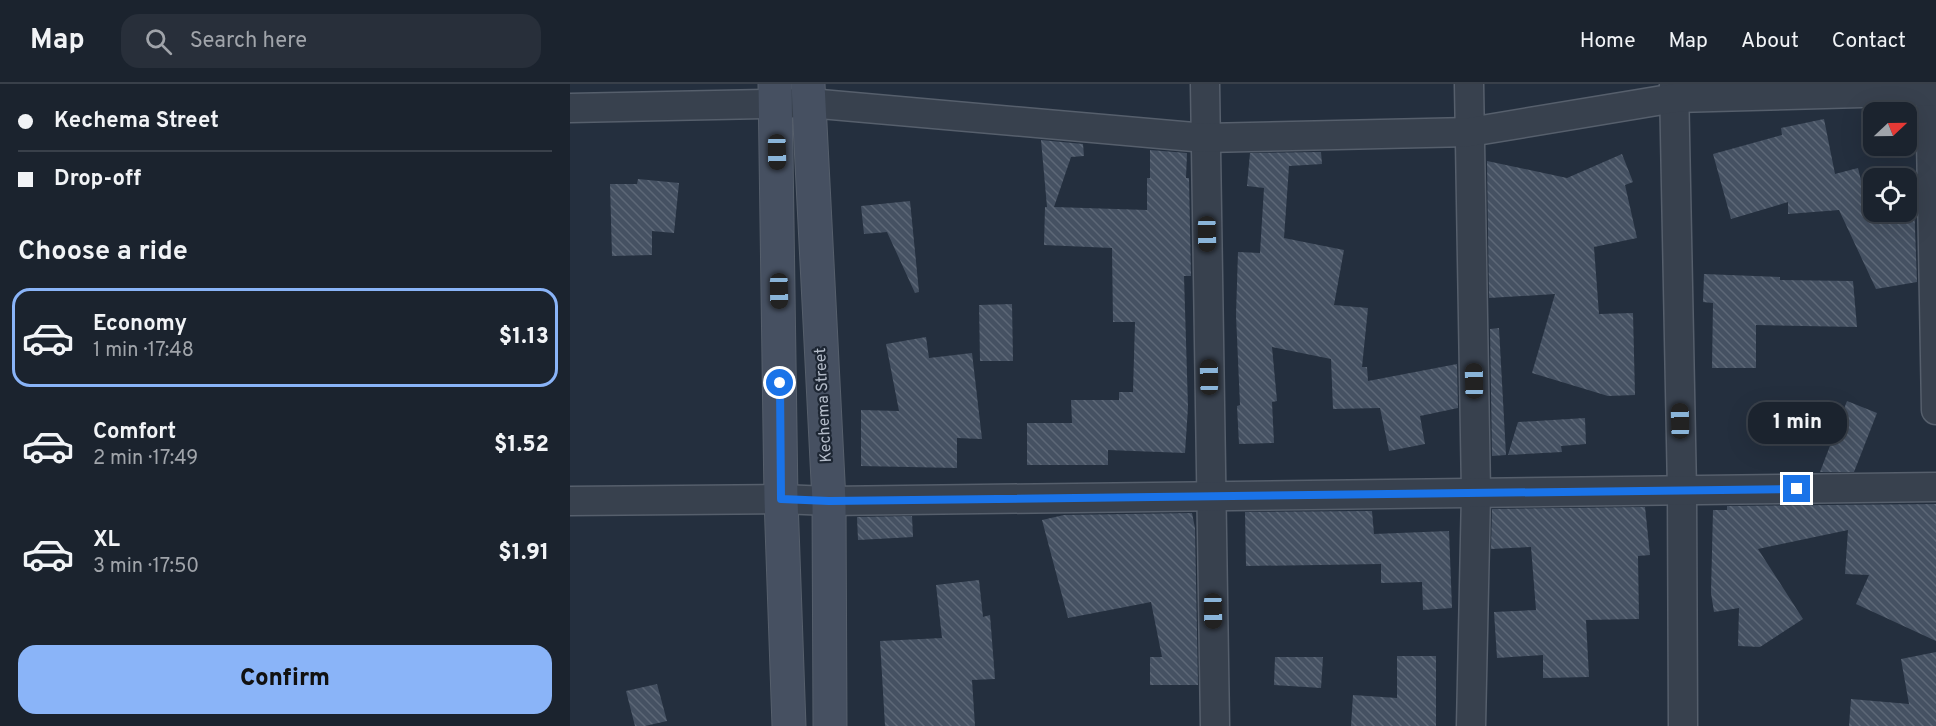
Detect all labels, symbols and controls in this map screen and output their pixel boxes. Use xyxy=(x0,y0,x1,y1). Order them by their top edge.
search box xyxy=(121,14,541,68)
text: Map xyxy=(30,23,85,59)
icon: search xyxy=(142,25,175,58)
text: Search here xyxy=(190,28,307,55)
text: Home xyxy=(1580,28,1636,55)
text: Map xyxy=(1669,28,1708,55)
text: About xyxy=(1741,28,1799,55)
text: Contact xyxy=(1832,28,1906,55)
north arrow xyxy=(1863,102,1917,156)
map controls xyxy=(1863,102,1917,222)
text: Kechema Street xyxy=(54,108,219,135)
car xyxy=(768,134,786,170)
text: Drop-off xyxy=(54,166,141,193)
button: locate xyxy=(1863,168,1917,222)
car xyxy=(1198,216,1216,252)
text: Choose a ride xyxy=(18,235,188,269)
car xyxy=(770,273,788,309)
icon: car xyxy=(21,311,75,365)
text: Economy xyxy=(93,311,187,338)
text: $1.13 xyxy=(499,324,549,351)
text: 1 min · 17:48 xyxy=(93,338,194,364)
street label: Kechema Street xyxy=(811,347,837,463)
car xyxy=(1200,359,1218,395)
car xyxy=(1465,363,1483,399)
route start xyxy=(766,369,793,396)
callout: 1 min xyxy=(1748,402,1846,444)
car xyxy=(1671,403,1689,439)
text: 1 min xyxy=(1773,410,1822,436)
icon: car xyxy=(21,419,75,473)
text: Comfort xyxy=(93,419,176,446)
text: $1.52 xyxy=(494,432,549,459)
text: 2 min · 17:49 xyxy=(93,446,198,472)
route end xyxy=(1783,475,1810,502)
icon: car xyxy=(21,527,75,581)
text: XL xyxy=(93,527,120,554)
text: $1.91 xyxy=(498,540,549,567)
text: 3 min · 17:50 xyxy=(93,554,199,580)
car xyxy=(1204,593,1222,629)
button: Confirm xyxy=(18,645,552,714)

